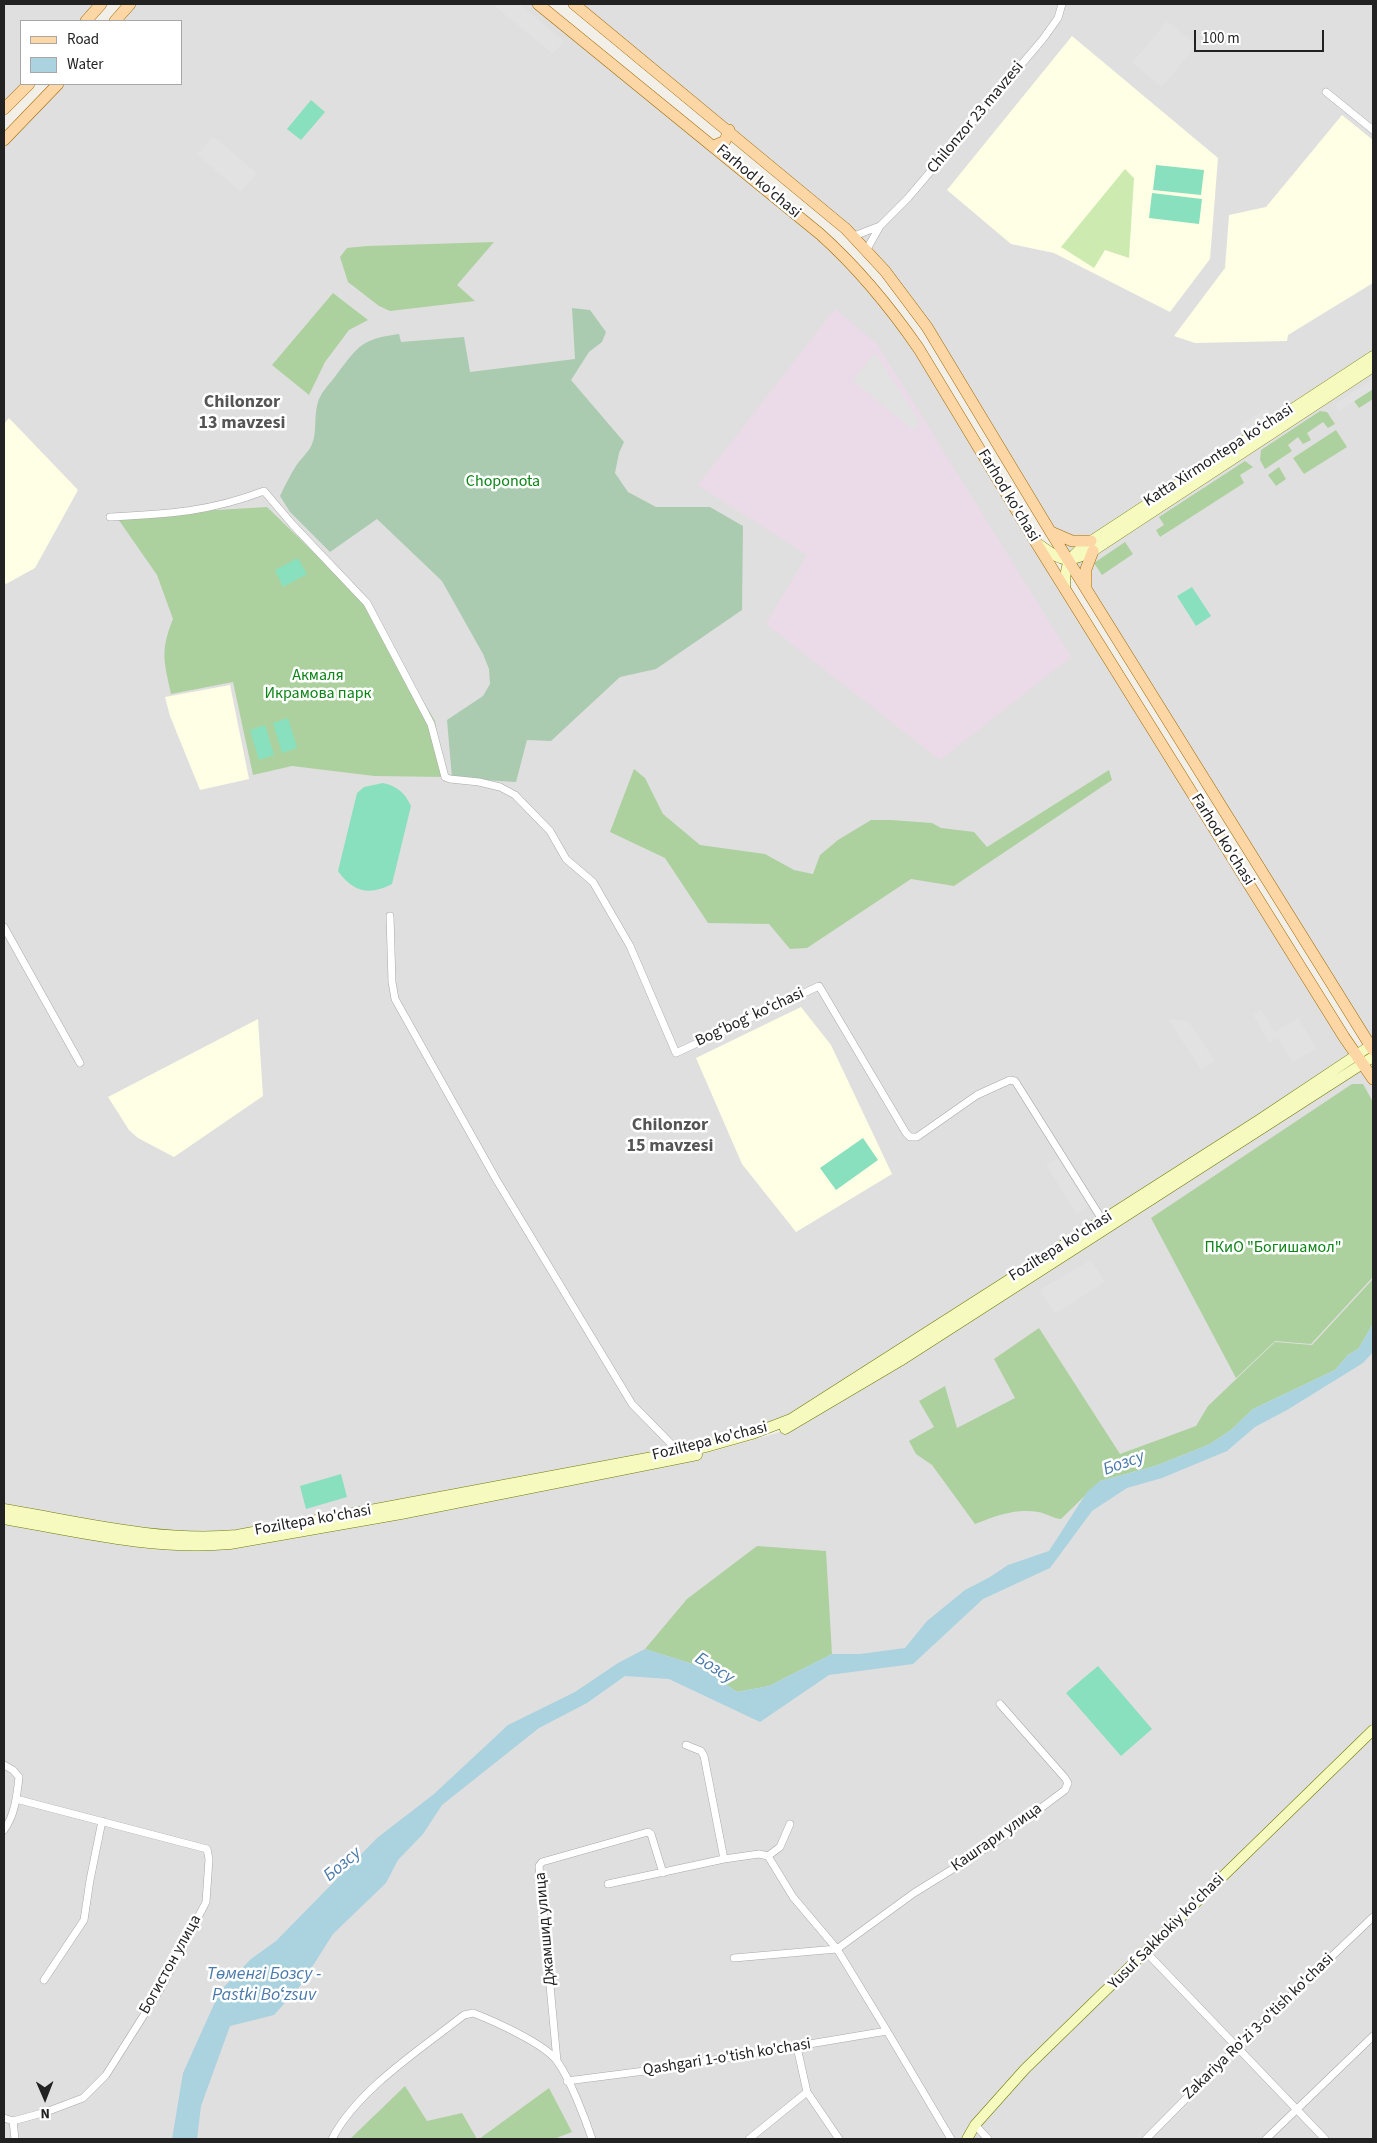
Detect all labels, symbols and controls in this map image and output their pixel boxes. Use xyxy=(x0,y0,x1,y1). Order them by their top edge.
legend xyxy=(20,20,182,85)
scale bar xyxy=(1197,20,1327,52)
text: 100 m xyxy=(1202,28,1240,49)
text: Road xyxy=(67,29,99,50)
text: Water xyxy=(67,54,103,75)
street label: Chilonzor 23 mavzesi xyxy=(924,58,1028,178)
street label: Farhod ko'chasi xyxy=(712,141,804,223)
district label: Chilonzor 13 mavzesi xyxy=(199,392,285,434)
street label: Katta Xirmontepa koʻchasi xyxy=(1141,400,1297,512)
street label: Farhod ko'chasi xyxy=(973,446,1043,546)
park label: Choponota xyxy=(466,472,540,492)
park label: Акмаля Икрамова парк xyxy=(264,666,372,704)
street label: Farhod ko'chasi xyxy=(1186,791,1258,889)
street label: Bogʻbogʻ koʻchasi xyxy=(693,984,807,1052)
district label: Chilonzor 15 mavzesi xyxy=(627,1115,713,1158)
street label: Foziltepa ko'chasi xyxy=(1006,1208,1116,1286)
park label: ПКиО "Богишамол" xyxy=(1205,1238,1341,1258)
street label: Foziltepa ko'chasi xyxy=(650,1418,770,1466)
water label: Бозсу xyxy=(1100,1447,1148,1481)
street label: Foziltepa ko'chasi xyxy=(253,1501,373,1541)
water label: Бозсу xyxy=(690,1649,738,1689)
street label: Кашгари улица xyxy=(948,1800,1046,1876)
water label: Бозсу xyxy=(320,1843,366,1887)
street label: Yusuf Sakkokiy ko'chasi xyxy=(1105,1870,1229,1994)
street label: Джамшид улица xyxy=(531,1871,561,1987)
street label: Богистон улица xyxy=(136,1912,206,2018)
street label: Zakariya Ro'zi 3-o'tish ko'chasi xyxy=(1180,1950,1338,2104)
water label: Төменгі Бозсу - Pastki Boʻzsuv xyxy=(207,1964,321,2006)
street label: Qashgari 1-o'tish ko'chasi xyxy=(642,2035,812,2081)
north arrow xyxy=(20,2073,70,2123)
text: N xyxy=(40,2103,50,2123)

